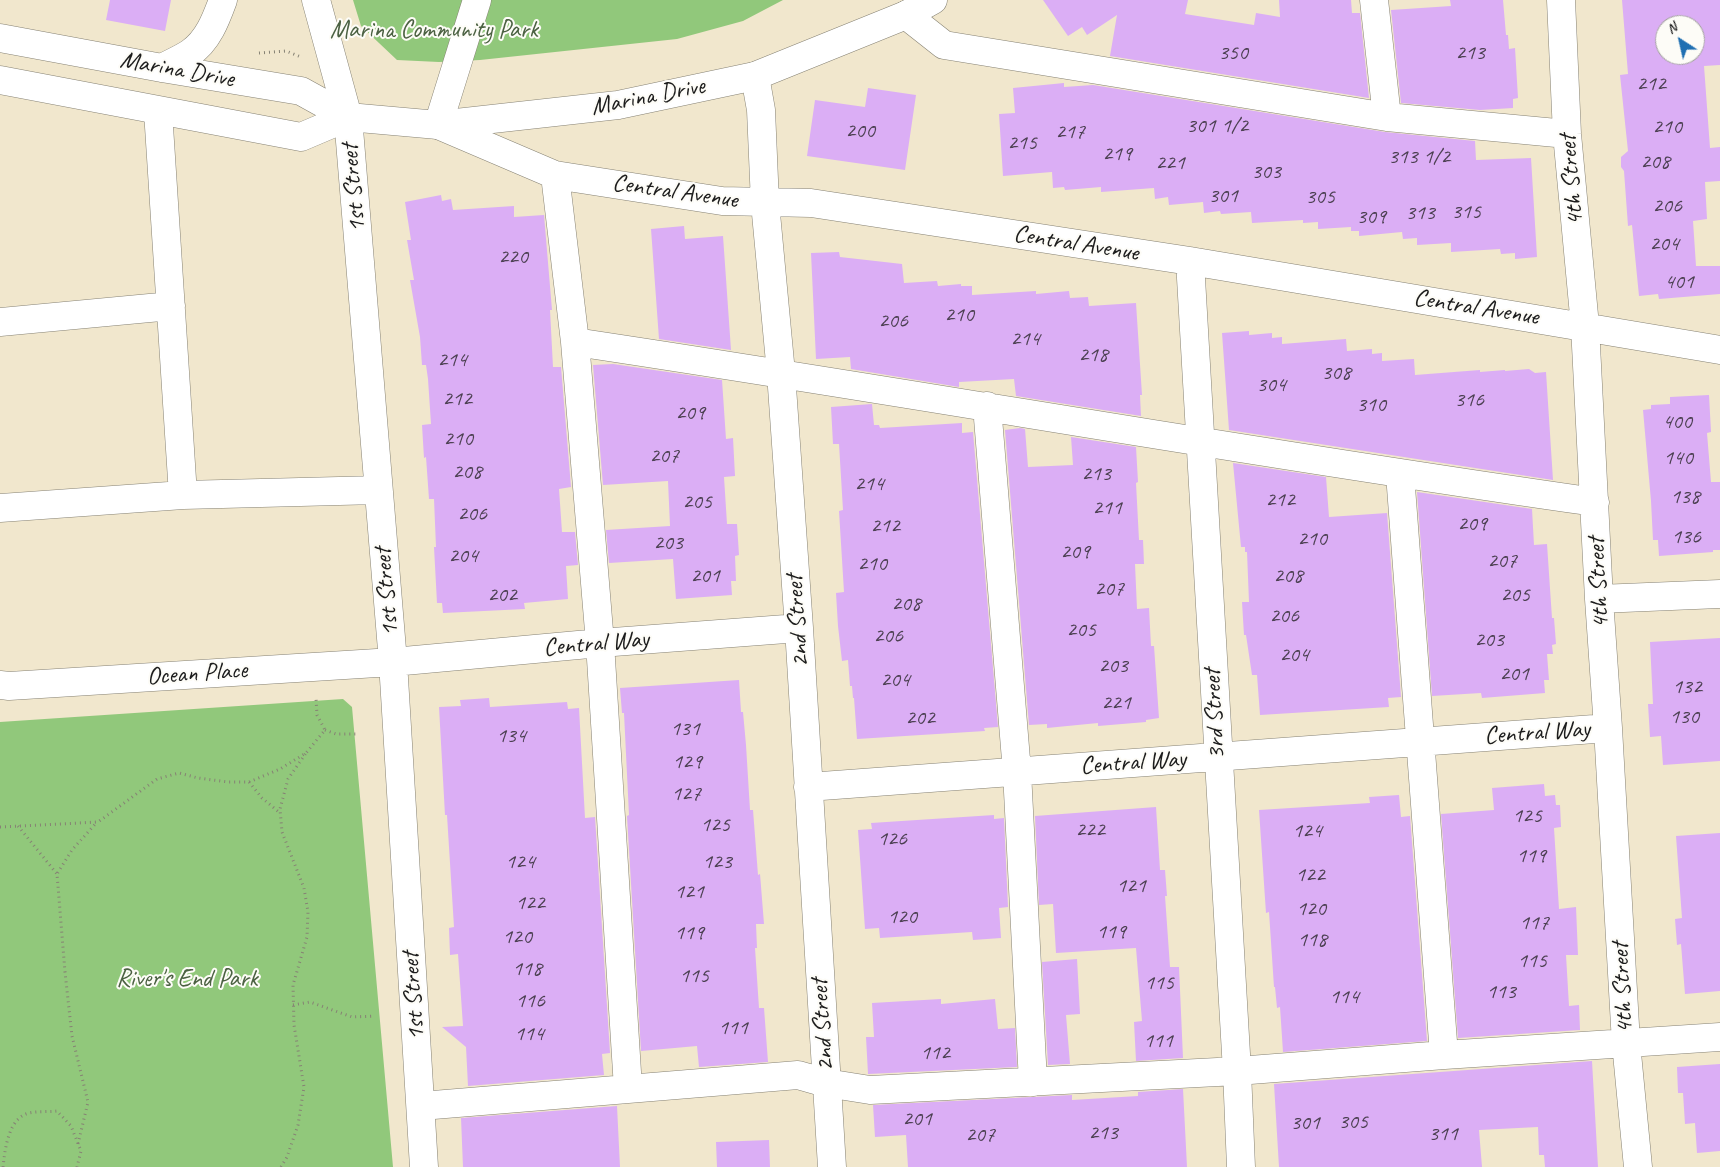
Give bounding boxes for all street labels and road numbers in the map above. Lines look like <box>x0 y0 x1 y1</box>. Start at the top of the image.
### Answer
street label: Marina Drive <box>118 45 236 95</box>
street label: Marina Drive <box>589 71 707 123</box>
street label: 4th Street <box>1553 133 1591 227</box>
street label: 1st Street <box>335 143 373 233</box>
street label: Central Avenue <box>610 168 740 216</box>
street label: Central Avenue <box>1011 219 1141 269</box>
street label: Central Avenue <box>1411 283 1541 333</box>
street label: 4th Street <box>1582 537 1616 629</box>
street label: 1st Street <box>368 547 406 637</box>
street label: 2nd Street <box>780 574 816 668</box>
street label: Central Way <box>542 624 650 664</box>
street label: Ocean Place <box>146 656 248 692</box>
street label: 3rd Street <box>1198 668 1232 760</box>
street label: Central Way <box>1483 714 1591 752</box>
street label: Central Way <box>1079 744 1187 782</box>
street label: 4th Street <box>1606 942 1640 1034</box>
street label: 1st Street <box>396 951 432 1041</box>
street label: 2nd Street <box>805 978 841 1072</box>

